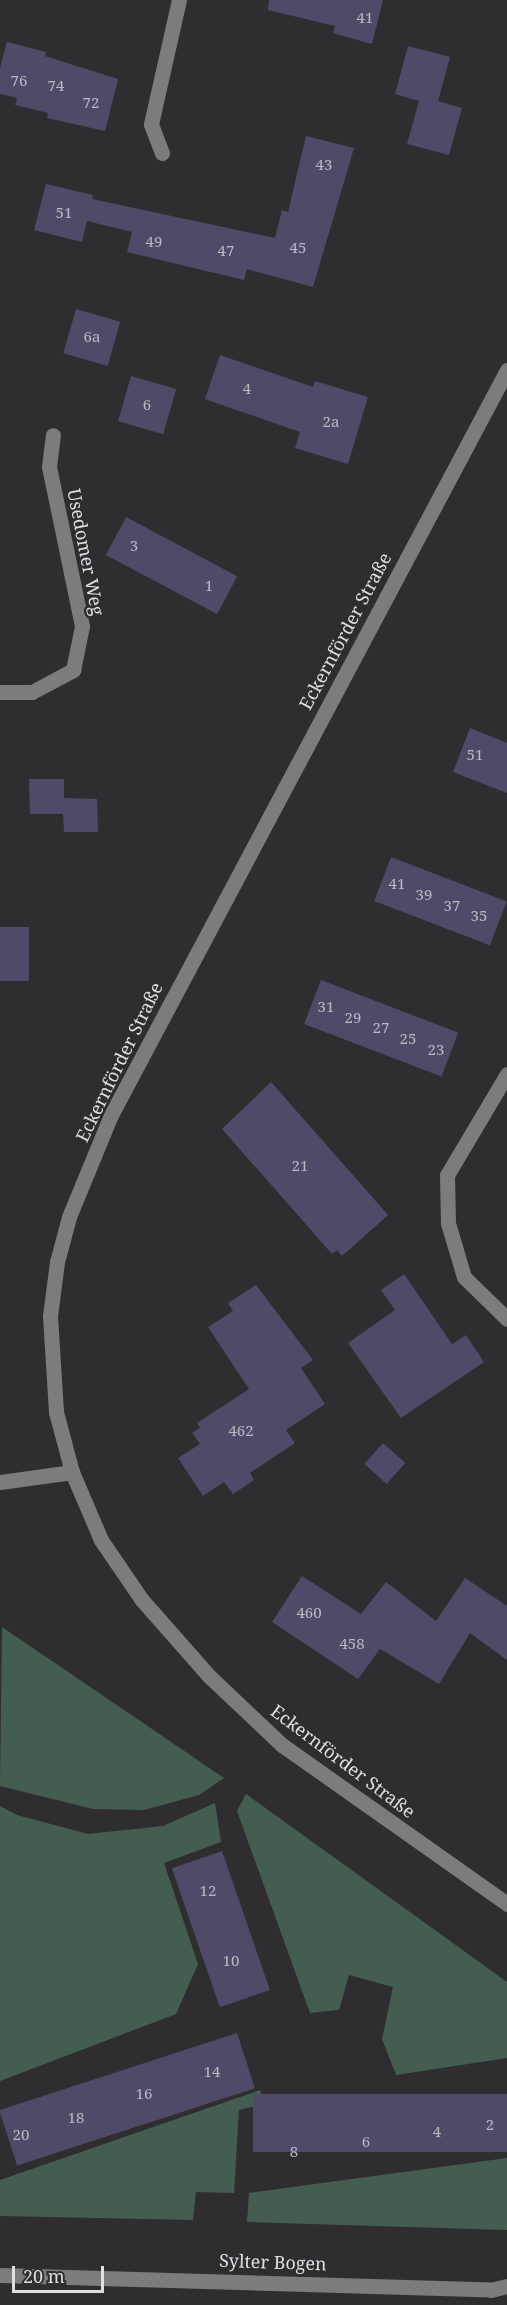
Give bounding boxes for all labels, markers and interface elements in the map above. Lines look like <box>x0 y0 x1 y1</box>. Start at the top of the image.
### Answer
house number: 41 <box>357 9 373 27</box>
house number: 76 <box>11 72 27 90</box>
house number: 74 <box>48 77 64 95</box>
house number: 72 <box>83 94 99 112</box>
house number: 43 <box>316 156 332 174</box>
house number: 51 <box>56 204 72 222</box>
house number: 49 <box>146 233 162 251</box>
house number: 45 <box>290 239 306 257</box>
house number: 47 <box>218 242 234 260</box>
house number: 6a <box>84 328 100 346</box>
house number: 4 <box>243 380 251 398</box>
house number: 6 <box>143 396 151 414</box>
house number: 2a <box>323 413 339 431</box>
street label: Usedomer Weg <box>63 487 109 617</box>
house number: 3 <box>130 537 138 555</box>
street label: Eckernförder Straße <box>294 549 396 713</box>
house number: 1 <box>205 577 213 595</box>
house number: 51 <box>467 746 483 764</box>
house number: 41 <box>389 875 405 893</box>
house number: 39 <box>416 886 432 904</box>
house number: 37 <box>444 897 460 915</box>
house number: 35 <box>471 907 487 925</box>
street label: Eckernförder Straße <box>71 979 167 1145</box>
house number: 31 <box>318 998 334 1016</box>
house number: 29 <box>345 1009 361 1027</box>
house number: 27 <box>373 1019 389 1037</box>
house number: 25 <box>400 1030 416 1048</box>
house number: 23 <box>428 1041 444 1059</box>
house number: 21 <box>292 1157 308 1175</box>
house number: 462 <box>228 1422 254 1440</box>
house number: 460 <box>296 1604 322 1622</box>
house number: 458 <box>339 1635 365 1653</box>
street label: Eckernförder Straße <box>267 1700 419 1822</box>
house number: 12 <box>200 1882 216 1900</box>
house number: 10 <box>223 1952 239 1970</box>
house number: 14 <box>204 2063 220 2081</box>
house number: 16 <box>136 2085 152 2103</box>
house number: 18 <box>68 2109 84 2127</box>
house number: 2 <box>486 2116 494 2134</box>
house number: 4 <box>433 2123 441 2141</box>
house number: 20 <box>13 2126 29 2144</box>
house number: 6 <box>362 2133 370 2151</box>
house number: 8 <box>290 2143 298 2161</box>
street label: Sylter Bogen <box>219 2249 327 2275</box>
scale bar <box>15 2254 106 2292</box>
text: 20 m <box>23 2264 65 2288</box>

